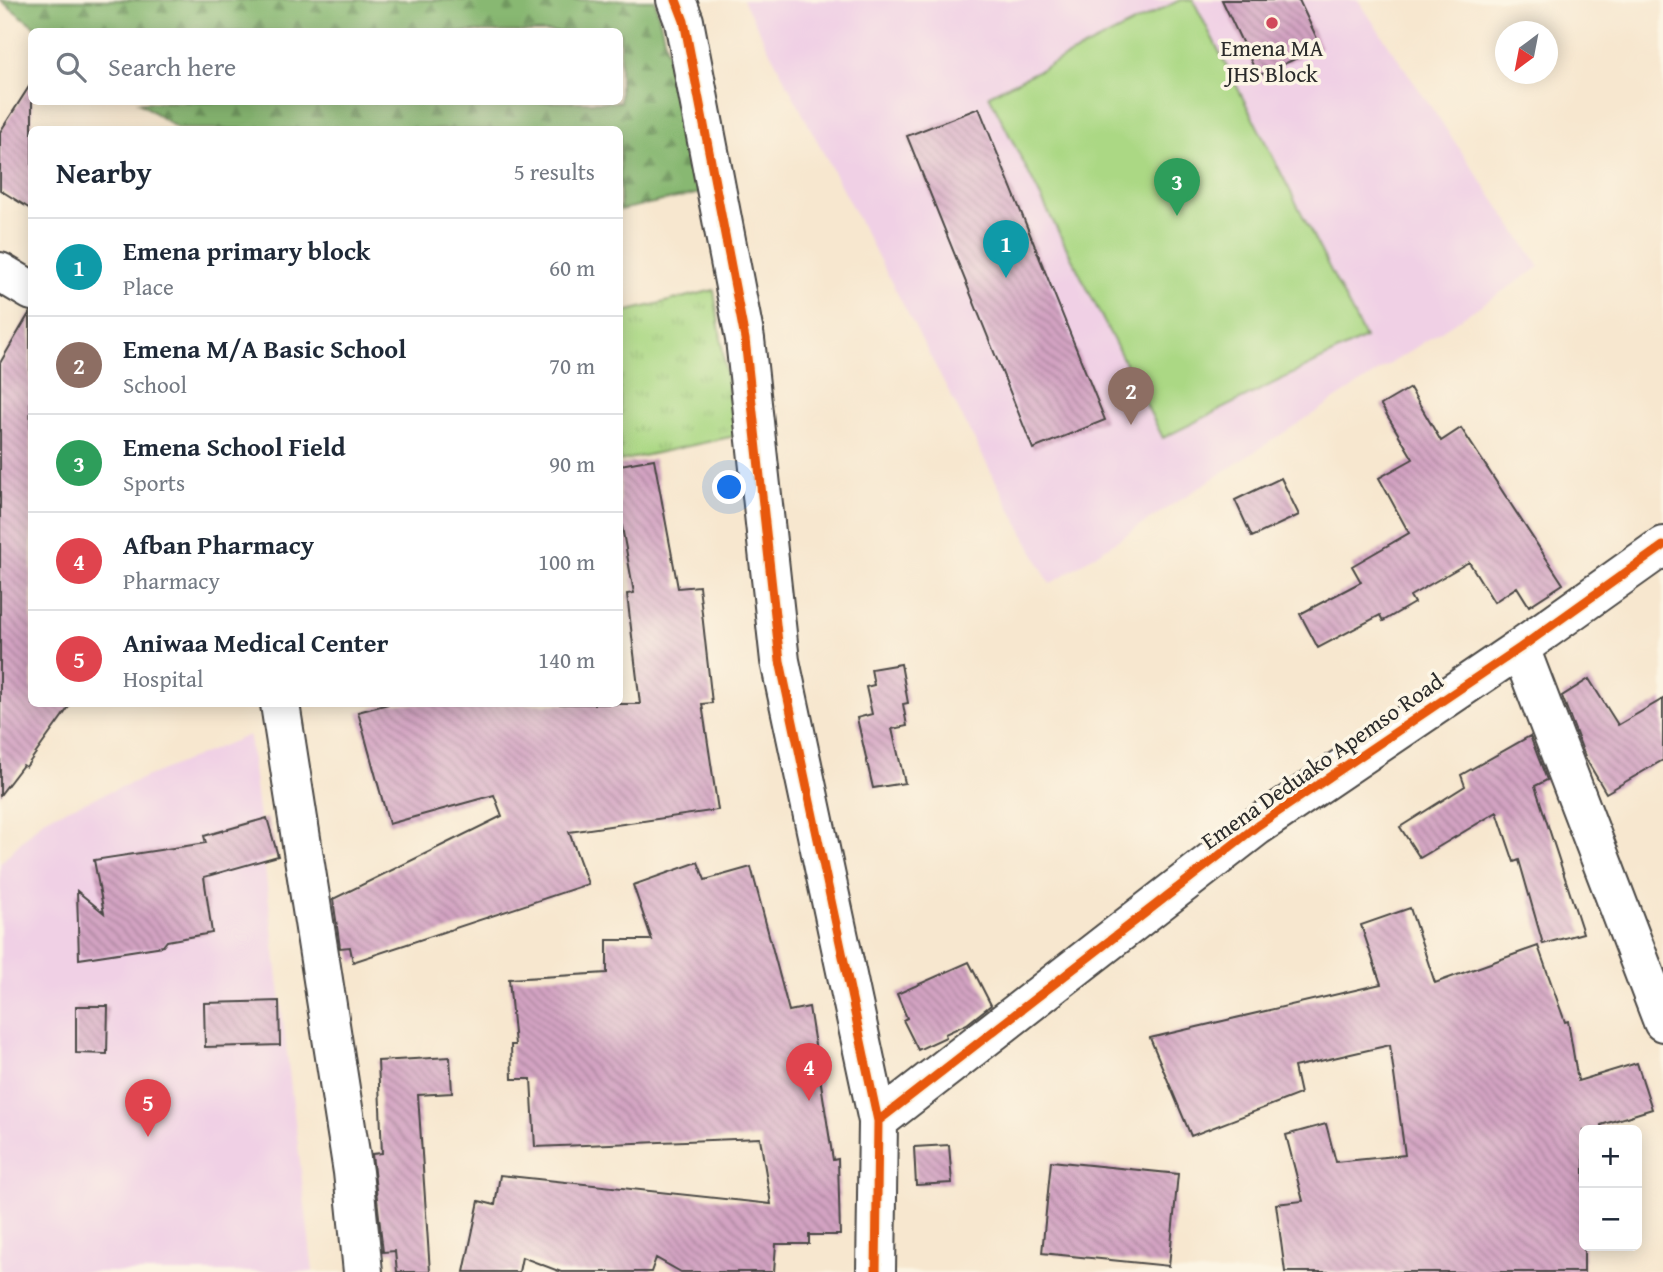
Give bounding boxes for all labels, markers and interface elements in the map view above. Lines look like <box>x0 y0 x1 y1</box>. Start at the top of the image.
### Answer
marker: Emena MA JHS Block <box>1264 15 1280 31</box>
north arrow <box>1495 21 1558 84</box>
search box <box>28 28 623 105</box>
place label: Emena MA JHS Block <box>1221 31 1323 90</box>
text: Search here <box>108 47 236 86</box>
icon: search <box>52 48 90 86</box>
text: Nearby <box>56 150 152 194</box>
text: 5 results <box>514 155 595 188</box>
pin: 3 <box>1154 158 1200 216</box>
pin: 1 <box>983 220 1029 278</box>
text: Emena primary block <box>123 231 370 270</box>
text: 1 <box>73 251 85 284</box>
text: 60 m <box>549 251 595 284</box>
text: Place <box>123 270 174 303</box>
text: Emena M/A Basic School <box>123 329 406 368</box>
text: 2 <box>73 349 85 382</box>
text: 70 m <box>549 349 595 382</box>
pin: 2 <box>1108 367 1154 425</box>
text: School <box>123 368 187 401</box>
text: Emena School Field <box>123 427 346 466</box>
text: 3 <box>73 447 85 480</box>
text: 90 m <box>549 447 595 480</box>
text: Sports <box>123 466 185 499</box>
your location <box>712 470 746 504</box>
text: Afban Pharmacy <box>123 525 314 564</box>
text: 4 <box>73 545 85 578</box>
text: 100 m <box>538 545 595 578</box>
text: Pharmacy <box>123 564 220 597</box>
text: Aniwaa Medical Center <box>123 623 388 662</box>
text: 5 <box>73 643 85 676</box>
text: 140 m <box>538 643 595 676</box>
text: Hospital <box>123 662 203 695</box>
street label: Emena Deduako Apemso Road <box>1194 664 1450 857</box>
pin: 4 <box>786 1043 832 1101</box>
pin: 5 <box>125 1079 171 1137</box>
map controls <box>1579 1125 1642 1251</box>
button: + <box>1579 1125 1642 1188</box>
button: − <box>1579 1188 1642 1251</box>

